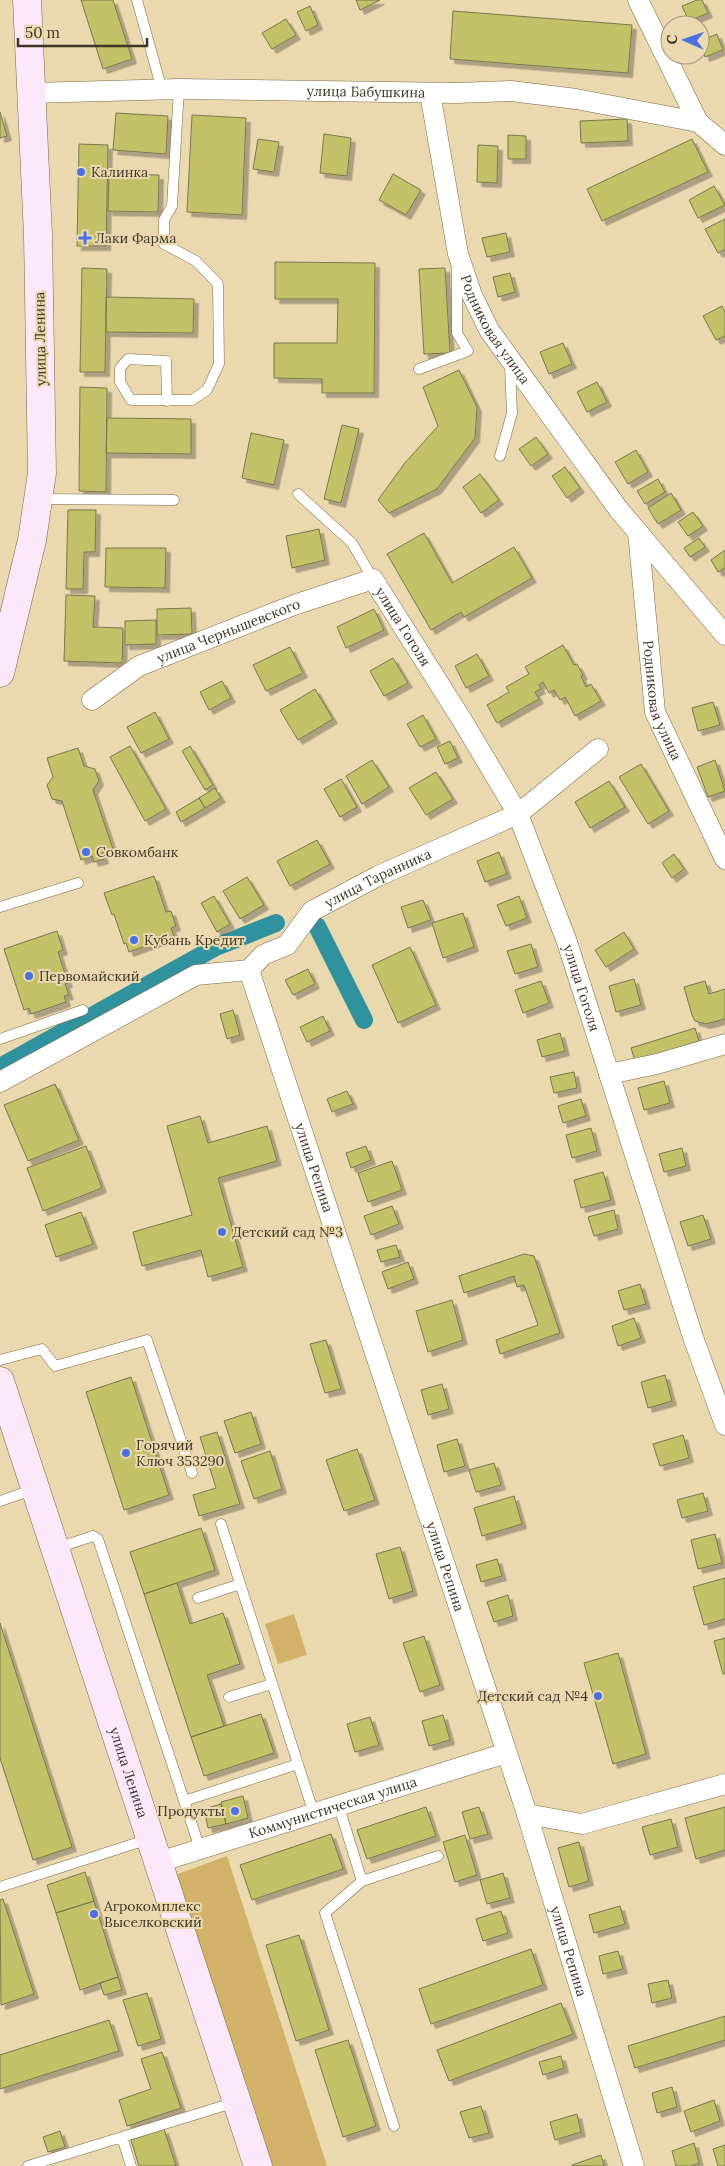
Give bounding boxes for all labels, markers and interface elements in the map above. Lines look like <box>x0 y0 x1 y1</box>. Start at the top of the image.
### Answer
scale bar <box>18 15 146 47</box>
north arrow <box>660 15 710 65</box>
text: 50 m <box>25 23 60 42</box>
text: С <box>663 34 681 45</box>
street label: улица Бабушкина <box>306 82 425 102</box>
place label: Калинка <box>91 163 148 181</box>
marker: Калинка <box>75 166 87 178</box>
place label: Лаки Фарма <box>95 229 177 247</box>
marker: Лаки Фарма <box>79 232 91 244</box>
street label: Родниковая улица <box>457 272 534 388</box>
street label: улица Ленина <box>30 292 50 386</box>
street label: улица Гоголя <box>371 584 435 669</box>
street label: улица Чернышевского <box>154 595 302 667</box>
street label: Родниковая улица <box>639 640 686 763</box>
place label: Совкомбанк <box>96 843 179 861</box>
street label: улица Таранника <box>321 845 434 912</box>
marker: Совкомбанк <box>80 846 92 858</box>
place label: Кубань Кредит <box>144 931 244 949</box>
marker: Кубань Кредит <box>128 934 140 946</box>
street label: улица Гоголя <box>559 942 604 1033</box>
place label: Первомайский <box>39 967 140 985</box>
marker: Первомайский <box>23 970 35 982</box>
street label: улица Репина <box>291 1120 337 1215</box>
place label: Детский сад №3 <box>232 1223 343 1241</box>
marker: Детский сад №3 <box>216 1226 228 1238</box>
place label: Горячий Ключ 353290 <box>136 1436 224 1470</box>
marker: Горячий Ключ 353290 <box>120 1447 132 1459</box>
street label: улица Репина <box>422 1519 469 1614</box>
place label: Детский сад №4 <box>477 1687 588 1705</box>
marker: Детский сад №4 <box>592 1690 604 1702</box>
street label: улица Ленина <box>105 1725 152 1820</box>
street label: Коммунистическая улица <box>246 1773 419 1842</box>
place label: Продукты <box>157 1802 225 1820</box>
marker: Продукты <box>229 1805 241 1817</box>
place label: Агрокомплекс Выселковский <box>103 1897 202 1931</box>
street label: улица Репина <box>547 1904 591 1999</box>
marker: Агрокомплекс Выселковский <box>88 1908 100 1920</box>

